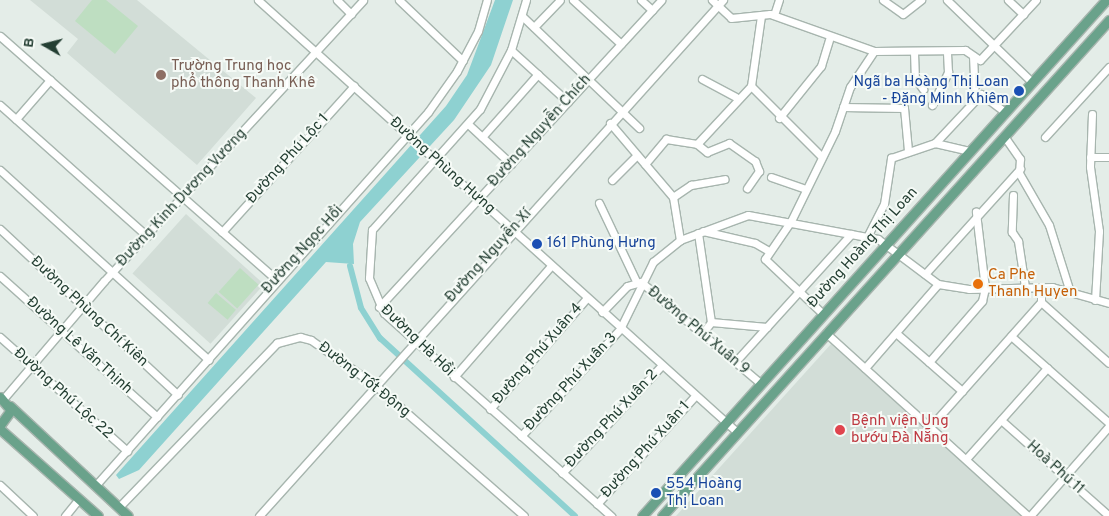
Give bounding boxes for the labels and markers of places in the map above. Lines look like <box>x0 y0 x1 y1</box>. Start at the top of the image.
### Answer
place label: Trường Trung học phổ thông Thanh Khê <box>171 57 316 92</box>
marker: Trường Trung học phổ thông Thanh Khê <box>155 69 167 81</box>
place label: Ngã ba Hoàng Thị Loan - Đặng Minh Khiêm <box>853 73 1009 108</box>
marker: Ngã ba Hoàng Thị Loan - Đặng Minh Khiêm <box>1013 85 1025 97</box>
place label: 161 Phùng Hưng <box>547 235 656 253</box>
marker: 161 Phùng Hưng <box>531 238 543 250</box>
place label: Ca Phe Thanh Huyen <box>988 266 1077 301</box>
marker: Ca Phe Thanh Huyen <box>972 278 984 290</box>
place label: Bệnh viện Ung bướu Đà Nẵng <box>851 412 949 447</box>
marker: Bệnh viện Ung bướu Đà Nẵng <box>833 423 847 437</box>
place label: 554 Hoàng Thị Loan <box>666 475 742 510</box>
marker: 554 Hoàng Thị Loan <box>650 487 662 499</box>

